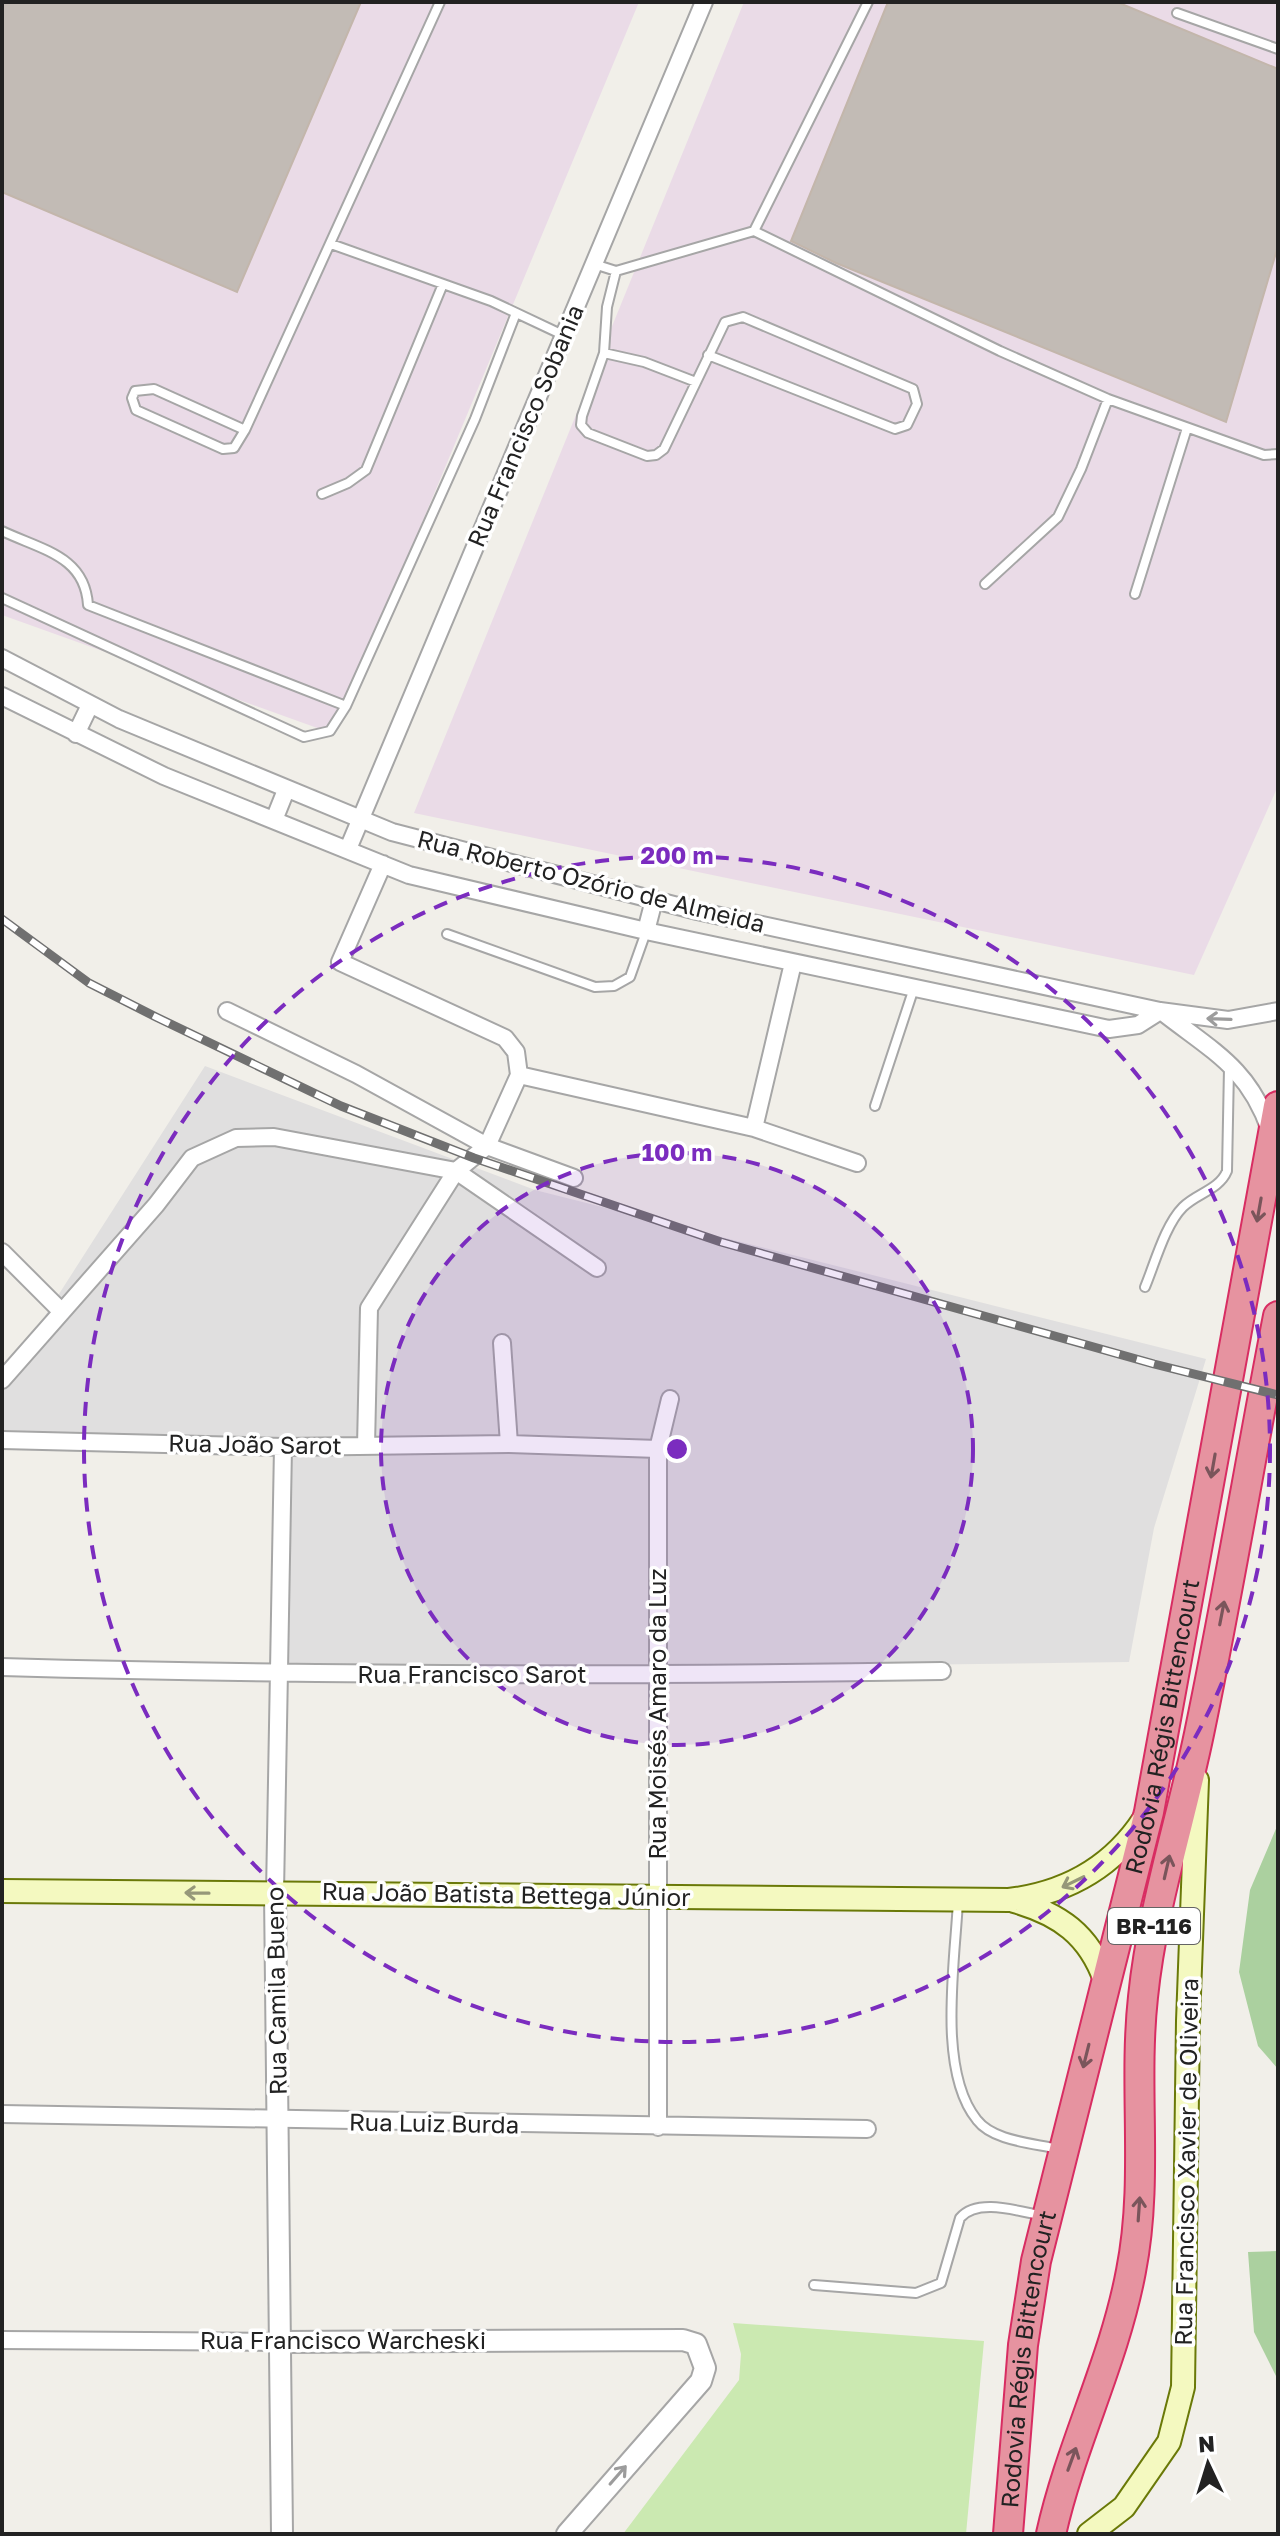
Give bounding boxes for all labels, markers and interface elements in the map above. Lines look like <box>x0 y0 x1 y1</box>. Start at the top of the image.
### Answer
street label: Rua Francisco Sobania <box>460 300 589 551</box>
street label: Rua Roberto Ozório de Almeida <box>415 823 768 938</box>
text: 200 m <box>641 840 713 869</box>
one-way arrow <box>1206 1012 1233 1027</box>
text: 100 m <box>642 1137 712 1166</box>
one-way arrow <box>1250 1197 1265 1223</box>
street label: Rua João Sarot <box>168 1427 342 1460</box>
centre of rings <box>663 1435 691 1463</box>
one-way arrow <box>1204 1453 1219 1478</box>
street label: Rua Moisés Amaro da Luz <box>642 1568 671 1860</box>
street label: Rodovia Régis Bittencourt <box>1118 1576 1204 1877</box>
one-way arrow <box>1215 1601 1230 1627</box>
street label: Rua Francisco Sarot <box>357 1659 587 1688</box>
one-way arrow <box>1161 1855 1176 1881</box>
one-way arrow <box>1061 1875 1085 1891</box>
street label: Rua João Batista Bettega Júnior <box>321 1876 691 1911</box>
one-way arrow <box>184 1885 211 1901</box>
street label: Rua Camila Bueno <box>259 1887 292 2095</box>
road number: BR-116 <box>1108 1908 1200 1944</box>
street label: Rua Francisco Xavier de Oliveira <box>1168 1978 1203 2346</box>
one-way arrow <box>1078 2042 1093 2068</box>
street label: Rua Luiz Burda <box>349 2107 519 2138</box>
one-way arrow <box>1132 2196 1147 2223</box>
street label: Rodovia Régis Bittencourt <box>994 2207 1061 2509</box>
street label: Rua Francisco Warcheski <box>200 2325 486 2354</box>
north arrow <box>1168 2424 1248 2504</box>
text: N <box>1197 2429 1216 2458</box>
one-way arrow <box>1065 2447 1080 2472</box>
one-way arrow <box>609 2466 627 2486</box>

